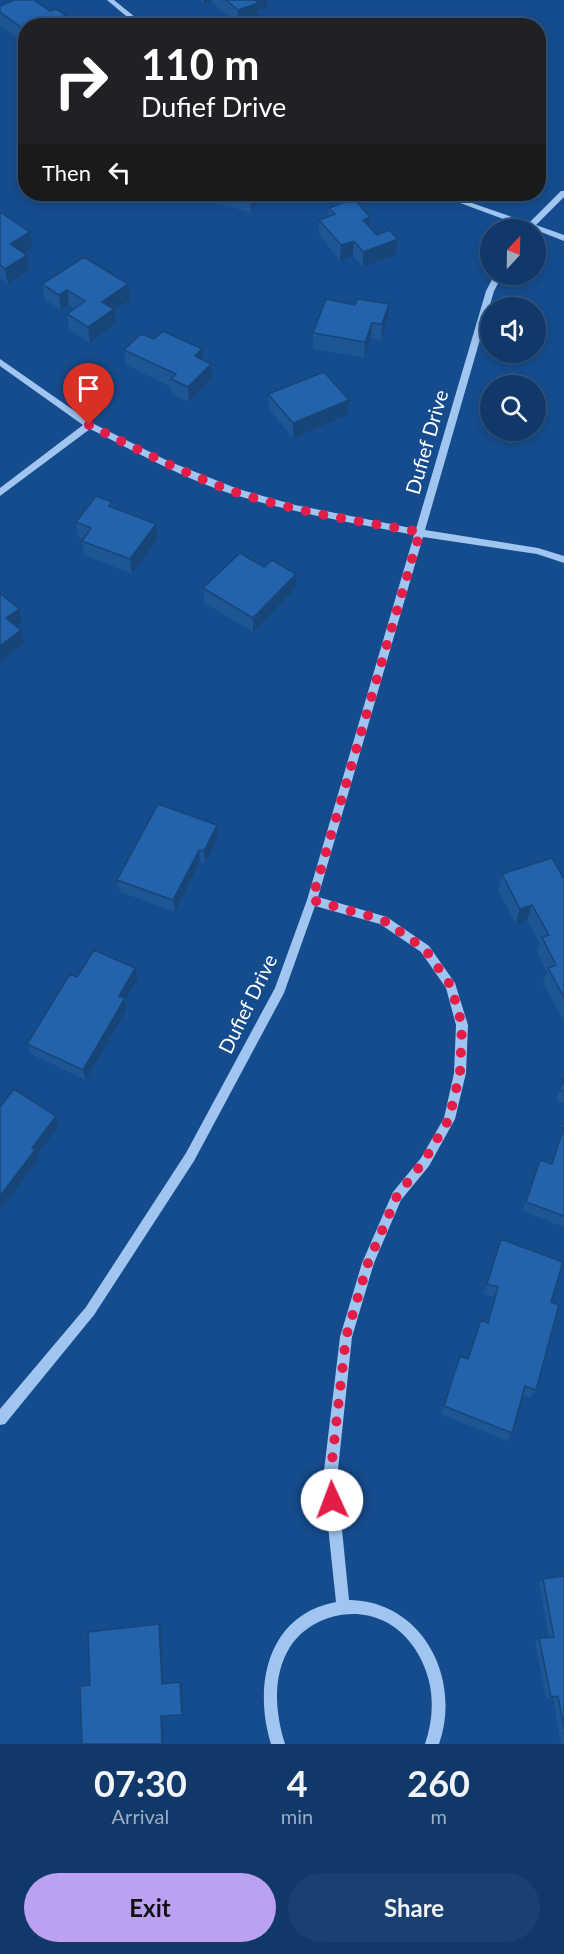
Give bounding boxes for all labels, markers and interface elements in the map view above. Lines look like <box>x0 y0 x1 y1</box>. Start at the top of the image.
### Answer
text: 110 m <box>141 39 259 89</box>
icon: right <box>42 42 120 120</box>
text: Dufief Drive <box>141 90 286 123</box>
icon: left <box>103 156 136 189</box>
text: Then <box>42 159 91 186</box>
north arrow <box>480 219 546 285</box>
map controls <box>480 219 546 441</box>
button: sound <box>480 297 546 363</box>
pin <box>63 363 114 425</box>
icon: arrive <box>72 372 105 405</box>
button: search <box>480 375 546 441</box>
street label: Dufief Drive <box>400 387 452 497</box>
street label: Dufief Drive <box>213 950 281 1057</box>
position arrow <box>300 1468 364 1532</box>
text: 07:30 <box>94 1761 187 1805</box>
text: 4 <box>287 1761 308 1805</box>
text: 260 <box>407 1761 470 1805</box>
text: Arrival <box>112 1804 169 1828</box>
text: min <box>281 1804 313 1828</box>
text: m <box>430 1804 447 1828</box>
button: Exit <box>24 1873 276 1942</box>
button: Share <box>288 1873 540 1942</box>

